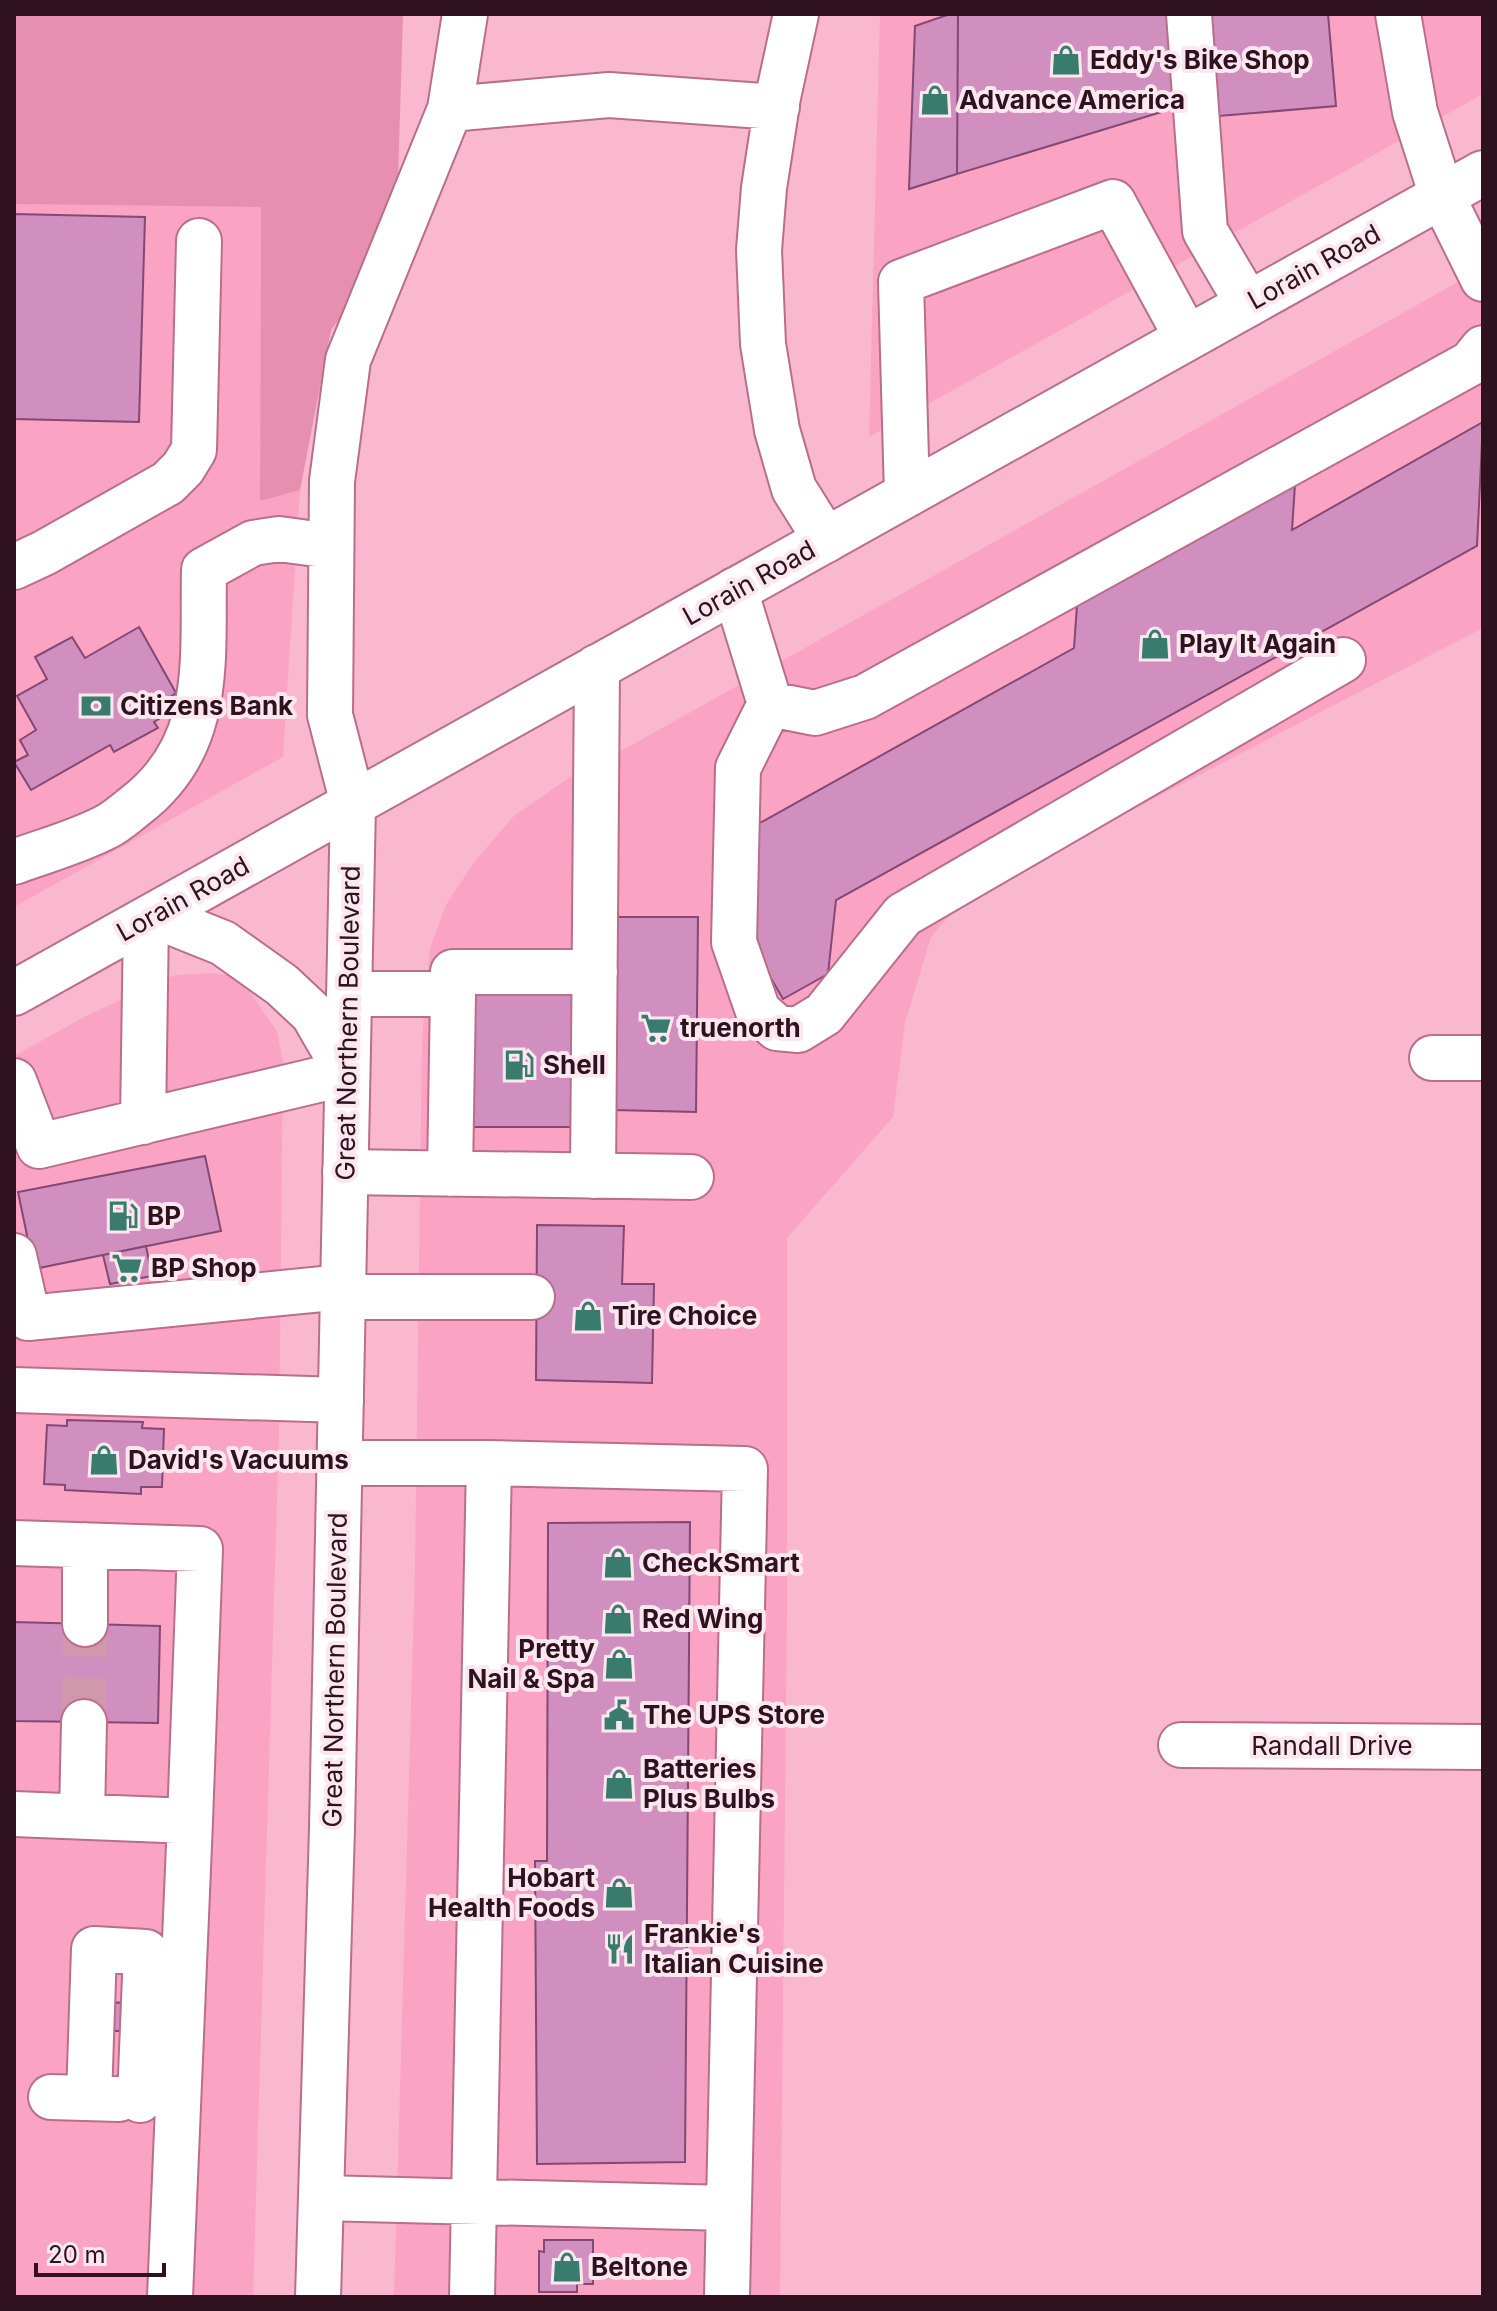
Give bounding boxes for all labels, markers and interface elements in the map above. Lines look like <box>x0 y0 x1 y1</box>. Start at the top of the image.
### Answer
shop icon: Eddy's Bike Shop <box>1049 43 1083 77</box>
place label: Eddy's Bike Shop <box>1090 44 1310 75</box>
shop icon: Advance America <box>918 83 952 117</box>
place label: Advance America <box>959 84 1185 115</box>
street label: Lorain Road <box>1242 218 1385 316</box>
street label: Lorain Road <box>677 534 820 632</box>
shop icon: Play It Again <box>1138 627 1172 661</box>
place label: Play It Again <box>1179 628 1336 659</box>
bank icon: Citizens Bank <box>79 689 113 723</box>
place label: Citizens Bank <box>120 690 293 721</box>
street label: Lorain Road <box>111 850 254 948</box>
street label: Great Northern Boulevard <box>329 865 366 1181</box>
supermarket icon: truenorth <box>639 1011 673 1045</box>
place label: truenorth <box>680 1012 801 1043</box>
fuel station icon: Shell <box>502 1048 536 1082</box>
place label: Shell <box>543 1049 606 1080</box>
fuel station icon: BP <box>106 1199 140 1233</box>
place label: BP <box>147 1200 181 1231</box>
supermarket icon: BP Shop <box>110 1251 144 1285</box>
place label: BP Shop <box>151 1252 257 1283</box>
shop icon: Tire Choice <box>571 1299 605 1333</box>
place label: Tire Choice <box>612 1300 757 1331</box>
shop icon: David's Vacuums <box>87 1443 121 1477</box>
place label: David's Vacuums <box>128 1444 349 1475</box>
street label: Great Northern Boulevard <box>316 1512 353 1828</box>
shop icon: CheckSmart <box>601 1546 635 1580</box>
place label: CheckSmart <box>642 1547 800 1578</box>
shop icon: Red Wing <box>601 1602 635 1636</box>
place label: Red Wing <box>642 1603 763 1634</box>
place label: Pretty Nail & Spa <box>467 1633 595 1694</box>
shop icon: Pretty Nail & Spa <box>602 1647 636 1681</box>
public building icon: The UPS Store <box>602 1698 636 1732</box>
place label: The UPS Store <box>643 1699 825 1730</box>
street label: Randall Drive <box>1251 1730 1413 1761</box>
place label: Batteries Plus Bulbs <box>643 1753 775 1814</box>
shop icon: Batteries Plus Bulbs <box>602 1767 636 1801</box>
place label: Hobart Health Foods <box>428 1862 595 1923</box>
shop icon: Hobart Health Foods <box>602 1876 636 1910</box>
place label: Frankie's Italian Cuisine <box>644 1918 824 1979</box>
restaurant icon: Frankie's Italian Cuisine <box>603 1932 637 1966</box>
scale bar <box>36 2227 164 2277</box>
text: 20 m <box>48 2240 106 2269</box>
shop icon: Beltone <box>550 2250 584 2284</box>
place label: Beltone <box>591 2251 688 2282</box>

